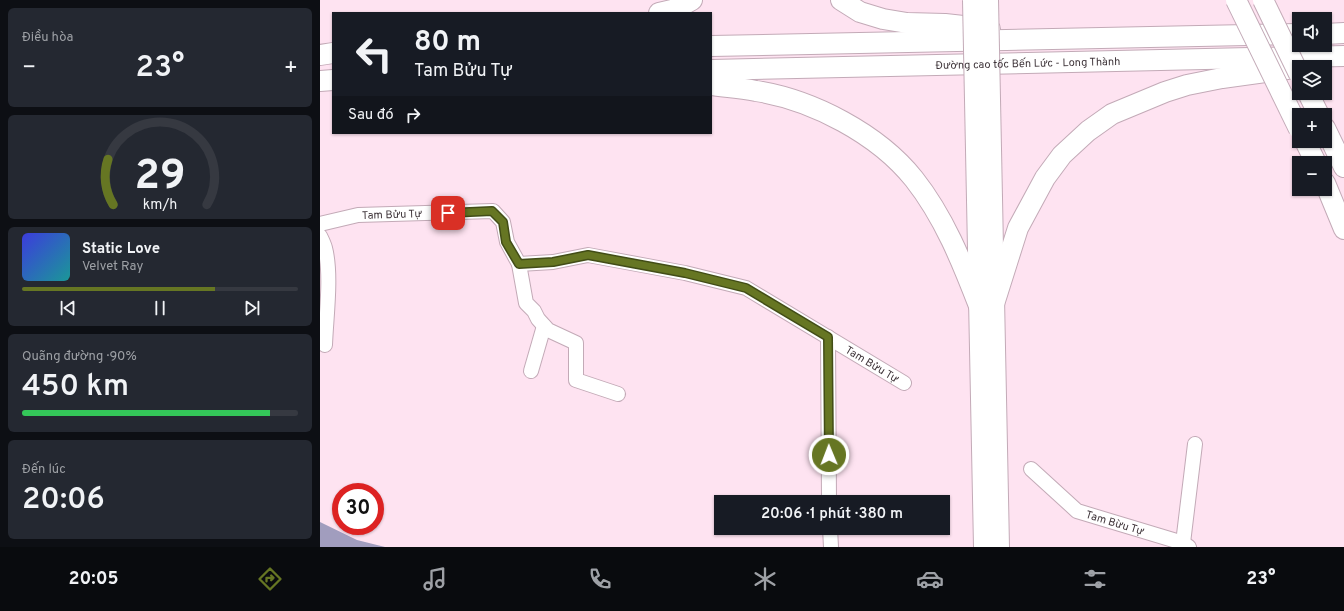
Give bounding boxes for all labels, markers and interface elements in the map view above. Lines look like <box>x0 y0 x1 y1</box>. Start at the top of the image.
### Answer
map controls <box>1292 12 1332 196</box>
button: sound <box>1292 12 1332 52</box>
text: 80 m <box>414 25 481 61</box>
icon: left <box>348 28 400 80</box>
text: Điều hòa <box>22 30 73 46</box>
text: 23° <box>136 50 184 87</box>
text: − <box>22 55 36 82</box>
text: + <box>284 55 298 82</box>
street label: Đường cao tốc Bến Lức - Long Thành <box>935 55 1121 73</box>
text: Tam Bửu Tự <box>414 60 512 83</box>
button: layers <box>1292 60 1332 100</box>
icon: right <box>402 104 424 126</box>
text: Sau đó <box>348 106 394 125</box>
button: + <box>1292 108 1332 148</box>
text: 29 <box>135 151 186 204</box>
button: − <box>1292 156 1332 196</box>
text: km/h <box>143 195 177 213</box>
pin <box>431 196 465 230</box>
icon: arrive <box>437 202 459 224</box>
street label: Tam Bửu Tự <box>362 207 423 223</box>
text: Static Love <box>82 240 160 259</box>
text: Velvet Ray <box>82 259 143 275</box>
icon: previous <box>57 297 79 319</box>
icon: pause <box>149 297 171 319</box>
icon: next <box>241 297 263 319</box>
street label: Tam Bửu Tự <box>842 343 902 387</box>
text: Quãng đường · 90% <box>22 349 137 365</box>
text: 450 km <box>22 369 129 406</box>
position arrow <box>808 434 850 476</box>
text: Đến lúc <box>22 462 66 478</box>
text: 20:06 <box>22 482 105 519</box>
speed limit sign: 30 <box>332 483 384 535</box>
text: 20:06 · 1 phút · 380 m <box>761 505 903 524</box>
street label: Tam Bừu Tự <box>1084 508 1146 539</box>
icon: directions <box>256 565 284 593</box>
icon: music <box>421 565 449 593</box>
icon: phone <box>586 565 614 593</box>
icon: climate <box>751 565 779 593</box>
icon: car <box>916 565 944 593</box>
icon: filters <box>1081 565 1109 593</box>
text: 20:05 <box>69 568 119 591</box>
text: 23° <box>1246 568 1275 591</box>

